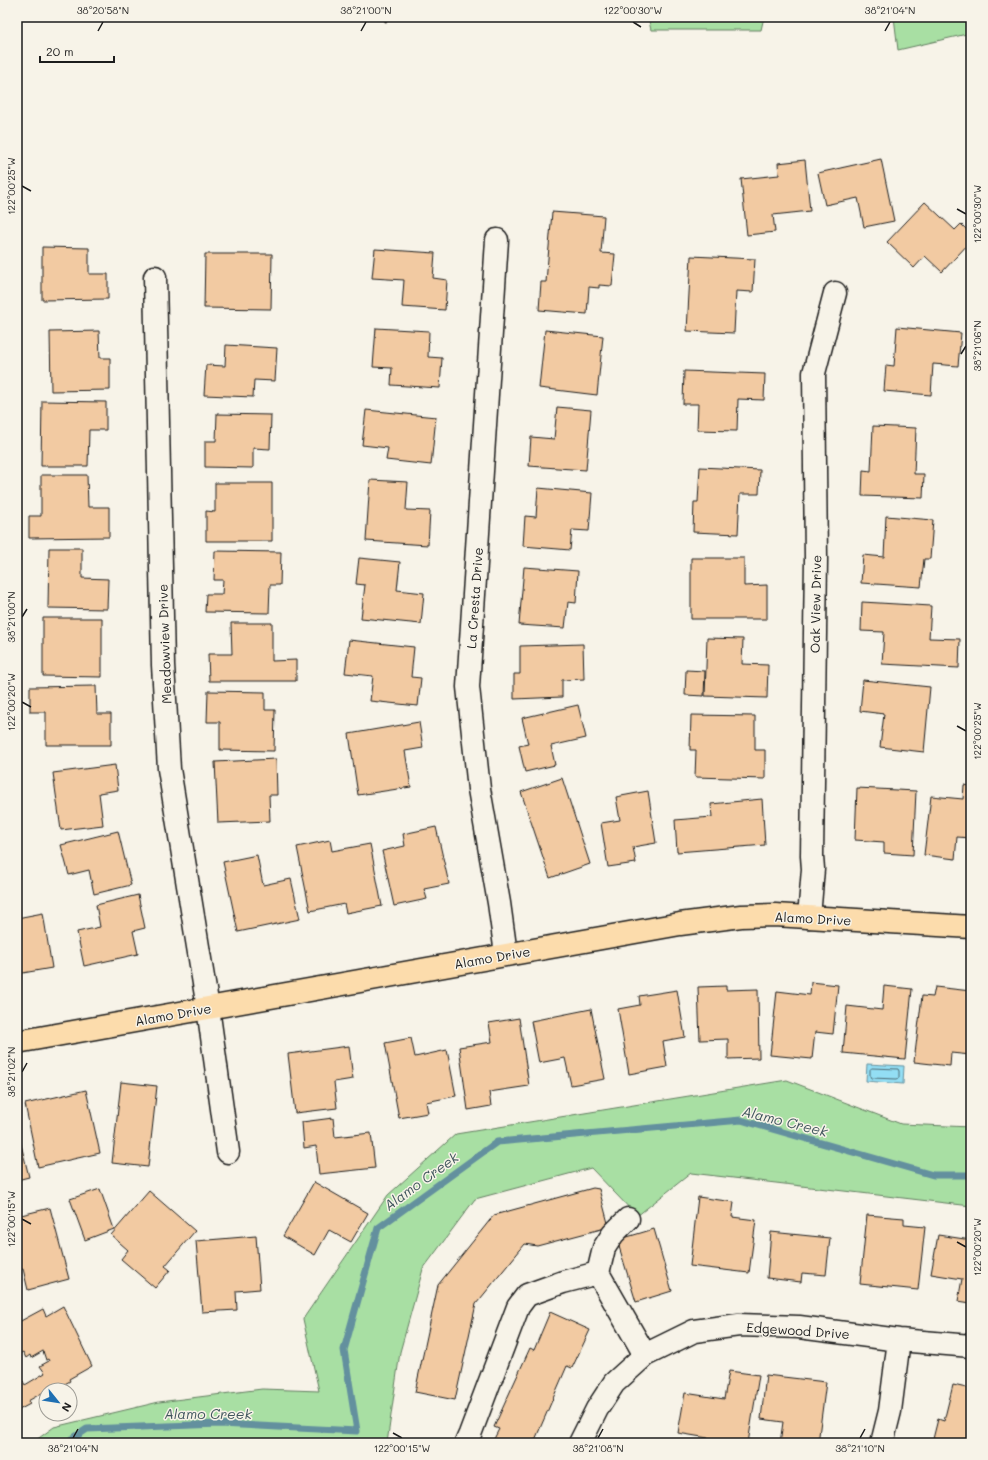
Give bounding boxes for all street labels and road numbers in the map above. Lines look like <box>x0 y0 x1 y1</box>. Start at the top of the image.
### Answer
street label: La Cresta Drive <box>462 547 486 649</box>
street label: Oak View Drive <box>806 555 824 653</box>
street label: Meadowview Drive <box>153 584 175 704</box>
street label: Alamo Drive <box>774 907 852 929</box>
street label: Alamo Drive <box>453 942 531 972</box>
street label: Alamo Drive <box>134 999 212 1029</box>
street label: Edgewood Drive <box>746 1318 850 1342</box>

